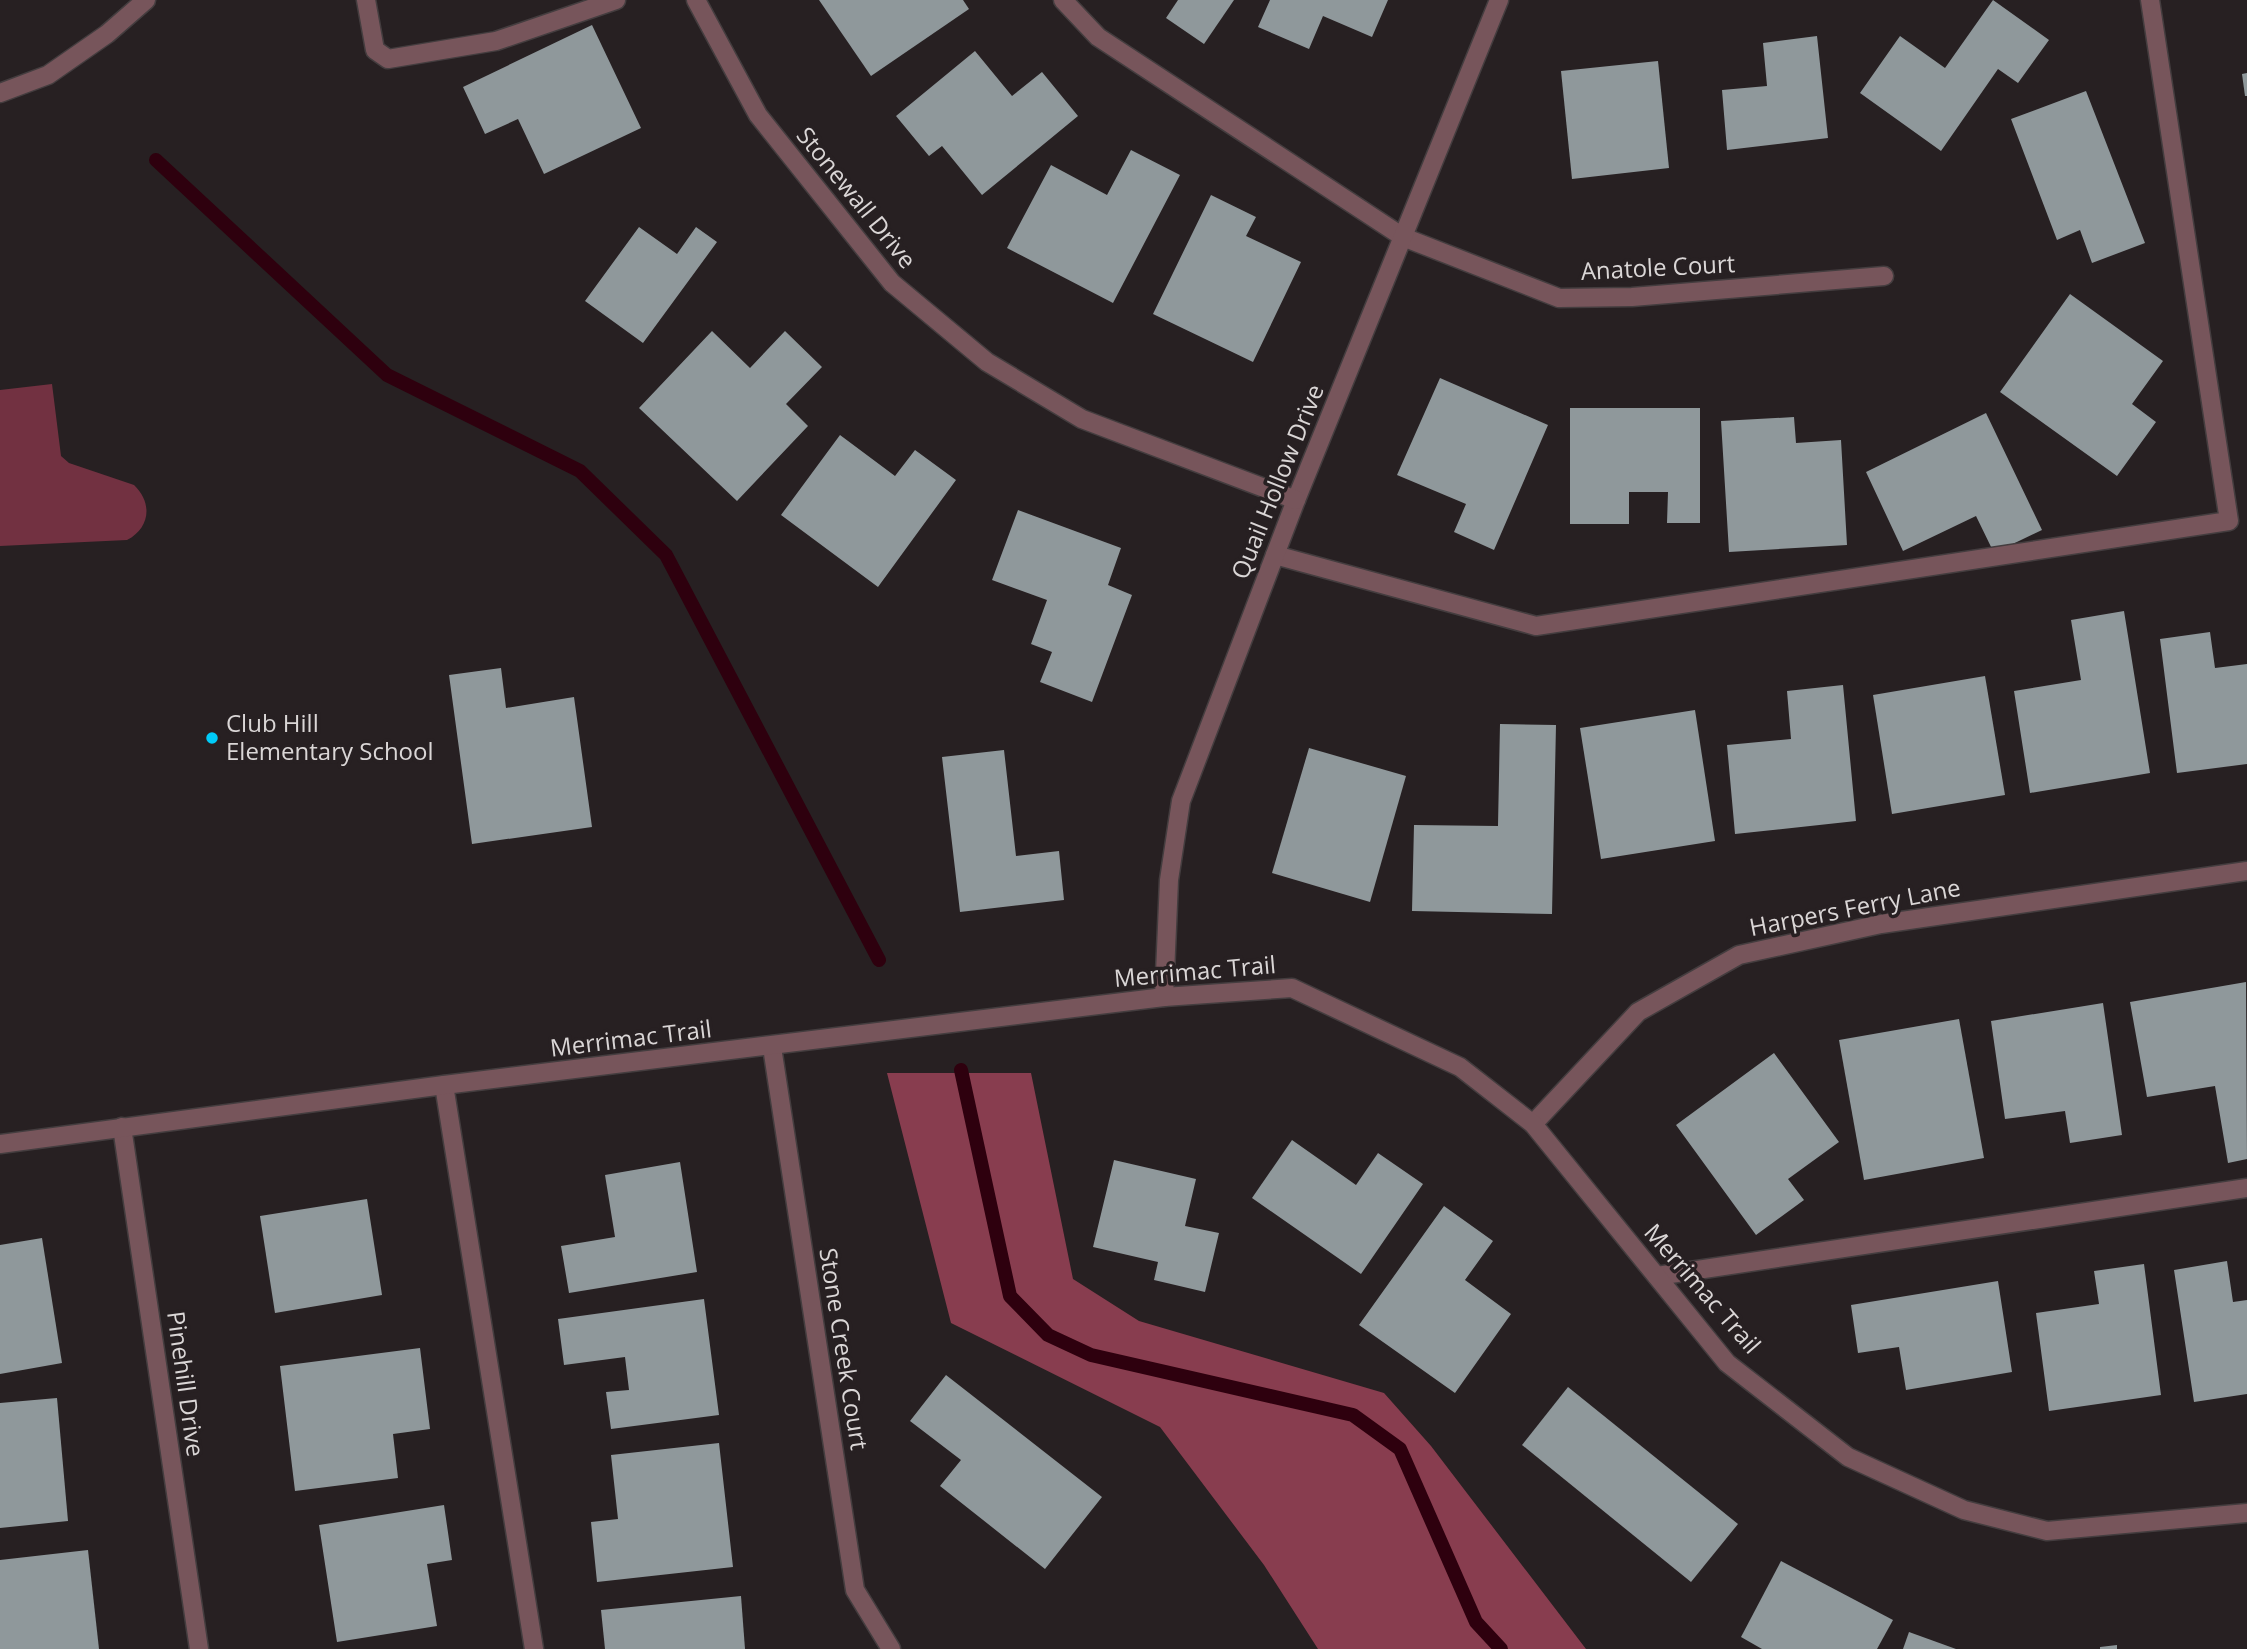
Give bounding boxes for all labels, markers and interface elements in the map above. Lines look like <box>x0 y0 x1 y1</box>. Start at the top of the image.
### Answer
street label: Stonewall Drive <box>790 119 925 275</box>
street label: Anatole Court <box>1580 246 1736 287</box>
street label: Quail Hollow Drive <box>1222 379 1331 584</box>
place label: Club Hill Elementary School <box>226 706 434 767</box>
marker: Club Hill Elementary School <box>204 730 220 746</box>
street label: Harpers Ferry Lane <box>1746 870 1963 943</box>
street label: Merrimac Trail <box>1112 947 1277 994</box>
street label: Merrimac Trail <box>548 1011 713 1064</box>
street label: Merrimac Trail <box>1637 1216 1769 1360</box>
street label: Stone Creek Court <box>812 1245 877 1452</box>
street label: Pinehill Drive <box>160 1309 213 1459</box>

